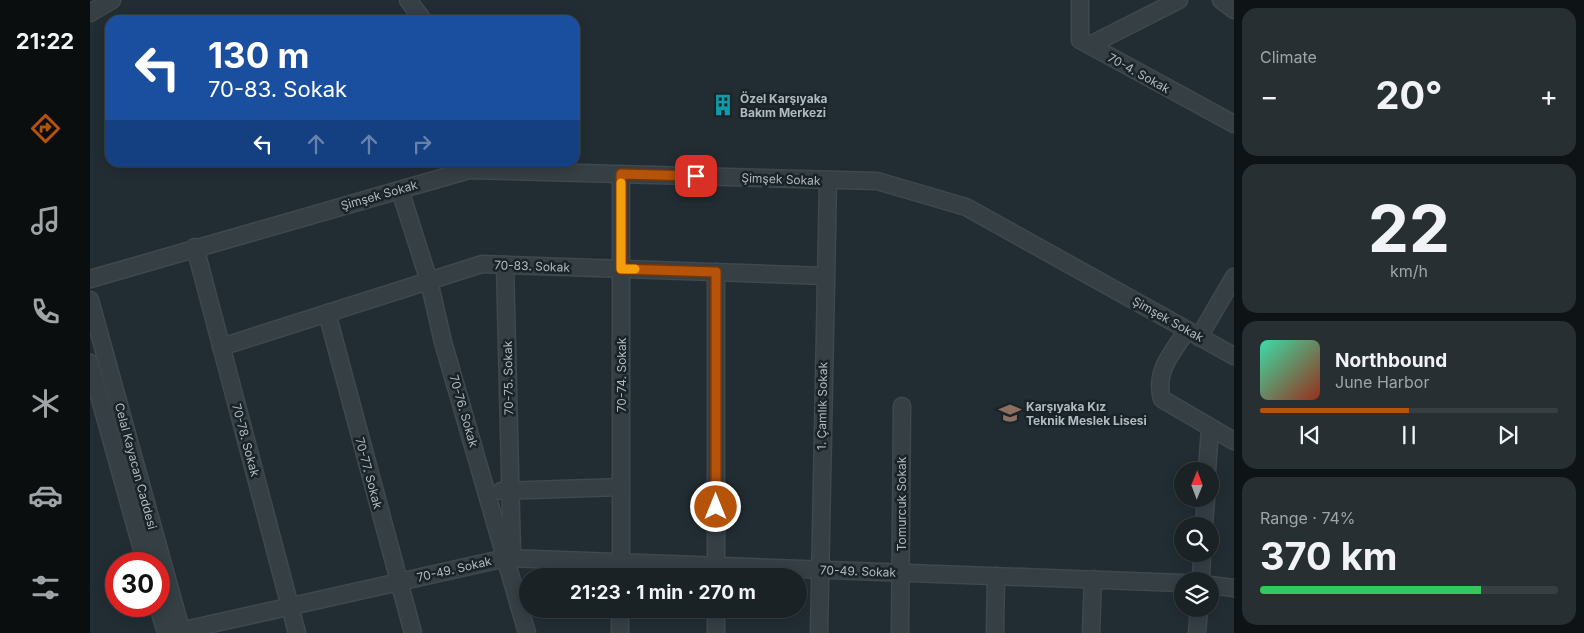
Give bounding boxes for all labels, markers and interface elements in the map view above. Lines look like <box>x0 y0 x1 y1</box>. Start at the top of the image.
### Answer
text: 21:22 <box>16 28 74 54</box>
text: 130 m <box>208 34 310 76</box>
icon: left <box>125 35 190 100</box>
text: Climate <box>1260 47 1317 67</box>
street label: 70-4. Sokak <box>1105 50 1173 96</box>
text: 20° <box>1375 72 1443 118</box>
text: 70-83. Sokak <box>208 76 347 102</box>
text: − <box>1260 79 1279 113</box>
text: + <box>1539 79 1558 113</box>
place label: Özel Karşıyaka Bakım Merkezi <box>740 91 828 120</box>
building icon: Özel Karşıyaka Bakım Merkezi <box>710 92 736 118</box>
icon: directions <box>28 111 63 146</box>
icon: left <box>249 130 277 158</box>
icon: ahead <box>302 130 330 158</box>
icon: ahead <box>355 130 383 158</box>
icon: right <box>408 130 436 158</box>
pin <box>675 155 717 197</box>
icon: arrive <box>682 162 710 190</box>
street label: Şimşek Sokak <box>741 170 821 188</box>
street label: Şimşek Sokak <box>339 177 420 213</box>
text: 22 <box>1368 189 1450 268</box>
icon: music <box>28 203 63 238</box>
street label: 70-83. Sokak <box>494 257 571 275</box>
text: km/h <box>1390 261 1428 281</box>
street label: Şimşek Sokak <box>1130 293 1207 345</box>
icon: phone <box>28 294 63 329</box>
street label: 70-74. Sokak <box>614 337 629 412</box>
street label: 70-75. Sokak <box>500 340 516 415</box>
text: Northbound <box>1335 349 1447 372</box>
street label: 1. Çamlık Sokak <box>814 361 830 450</box>
text: June Harbor <box>1335 372 1429 392</box>
street label: 70-76. Sokak <box>446 373 482 449</box>
icon: climate <box>28 386 63 421</box>
place label: Karşıyaka Kız Teknik Meslek Lisesi <box>1026 399 1147 428</box>
school or university icon: Karşıyaka Kız Teknik Meslek Lisesi <box>997 400 1023 426</box>
street label: Celal Kayacan Caddesi <box>112 401 160 531</box>
street label: 70-78. Sokak <box>229 402 263 478</box>
icon: previous <box>1296 421 1324 449</box>
icon: pause <box>1395 421 1423 449</box>
icon: next <box>1494 421 1522 449</box>
street label: 70-77. Sokak <box>352 436 386 511</box>
street label: Tomurcuk Sokak <box>894 456 909 551</box>
north arrow <box>1174 462 1219 508</box>
map controls <box>1174 462 1219 617</box>
icon: car <box>28 478 63 513</box>
position arrow <box>689 480 741 532</box>
text: Range · 74% <box>1260 508 1356 528</box>
button: search <box>1174 517 1219 562</box>
text: 370 km <box>1260 533 1397 579</box>
speed limit sign: 30 <box>105 552 170 617</box>
street label: 70-49. Sokak <box>415 553 493 585</box>
street label: 70-49. Sokak <box>820 562 897 580</box>
icon: filters <box>28 570 63 605</box>
button: layers <box>1174 572 1219 617</box>
text: 21:23 · 1 min · 270 m <box>570 581 756 604</box>

